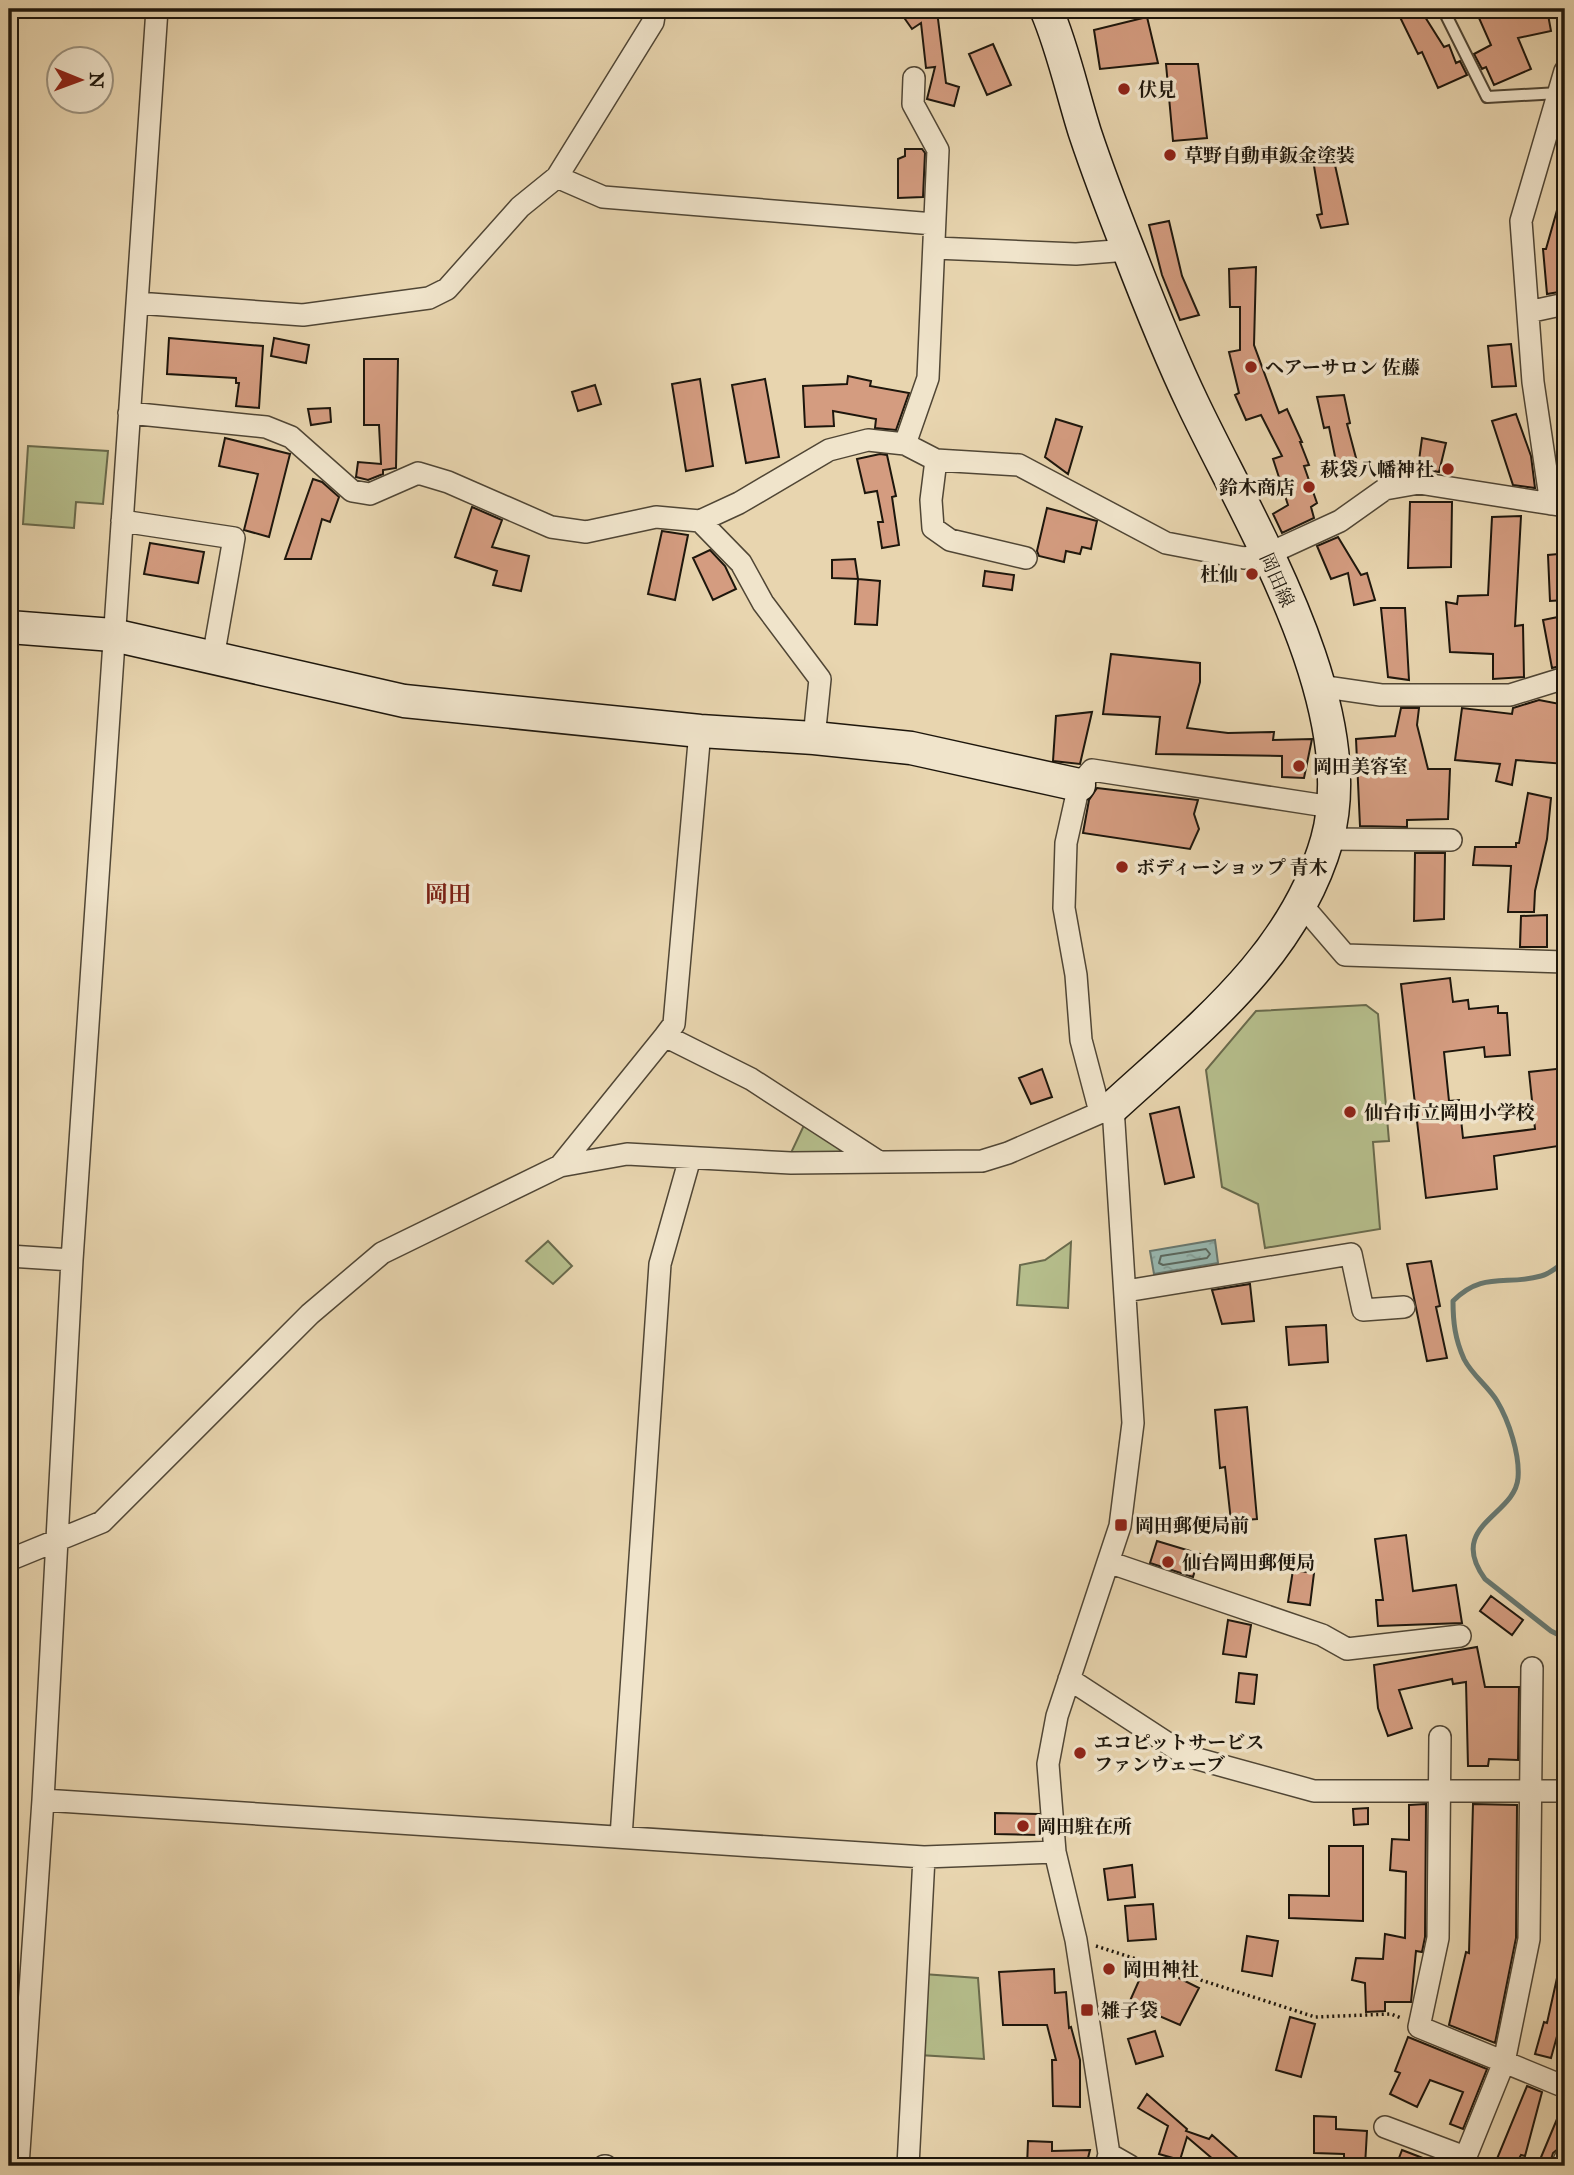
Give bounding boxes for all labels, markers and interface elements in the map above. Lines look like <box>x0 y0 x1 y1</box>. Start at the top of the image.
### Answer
north arrow <box>46 46 116 116</box>
text: N <box>85 72 108 89</box>
place label: 伏見 <box>1138 78 1176 101</box>
marker: 伏見 <box>1116 81 1132 97</box>
place label: 草野自動車鈑金塗装 <box>1184 144 1355 167</box>
marker: 草野自動車鈑金塗装 <box>1162 147 1178 163</box>
place label: ヘアーサロン 佐藤 <box>1265 356 1420 379</box>
marker: ヘアーサロン 佐藤 <box>1243 359 1259 375</box>
place label: 萩袋八幡神社 <box>1320 458 1434 481</box>
marker: 萩袋八幡神社 <box>1440 461 1456 477</box>
place label: 鈴木商店 <box>1219 476 1295 499</box>
marker: 鈴木商店 <box>1301 479 1317 495</box>
street label: 岡田線 <box>1255 549 1299 611</box>
place label: 杜仙 <box>1200 563 1238 586</box>
marker: 杜仙 <box>1244 566 1260 582</box>
place label: 岡田美容室 <box>1313 755 1408 778</box>
marker: 岡田美容室 <box>1291 758 1307 774</box>
place label: ボディーショップ 青木 <box>1136 856 1328 879</box>
marker: ボディーショップ 青木 <box>1114 859 1130 875</box>
district label: 岡田 <box>425 880 471 908</box>
place label: 仙台市立岡田小学校 <box>1364 1101 1535 1124</box>
marker: 仙台市立岡田小学校 <box>1342 1104 1358 1120</box>
place label: 岡田郵便局前 <box>1135 1514 1249 1537</box>
marker: 岡田郵便局前 <box>1113 1517 1129 1533</box>
place label: 仙台岡田郵便局 <box>1182 1551 1315 1574</box>
marker: 仙台岡田郵便局 <box>1160 1554 1176 1570</box>
place label: エコピットサービス ファンウェーブ <box>1094 1731 1264 1776</box>
marker: エコピットサービス ファンウェーブ <box>1072 1745 1088 1761</box>
place label: 岡田駐在所 <box>1037 1815 1132 1838</box>
marker: 岡田駐在所 <box>1015 1818 1031 1834</box>
place label: 岡田神社 <box>1123 1958 1199 1981</box>
marker: 岡田神社 <box>1101 1961 1117 1977</box>
place label: 雑子袋 <box>1101 1999 1158 2022</box>
marker: 雑子袋 <box>1079 2002 1095 2018</box>

